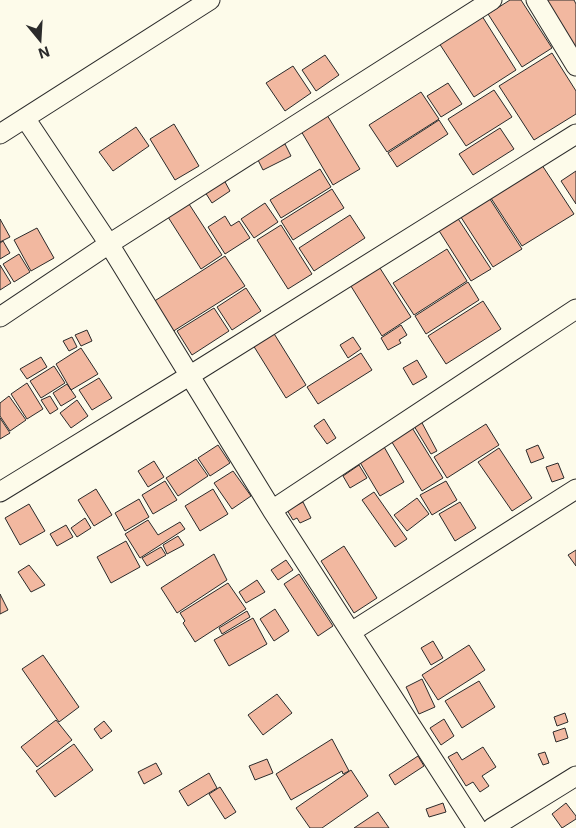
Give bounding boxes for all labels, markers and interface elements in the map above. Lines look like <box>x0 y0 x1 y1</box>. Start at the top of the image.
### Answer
north arrow <box>15 15 65 65</box>
text: N <box>36 43 52 63</box>

